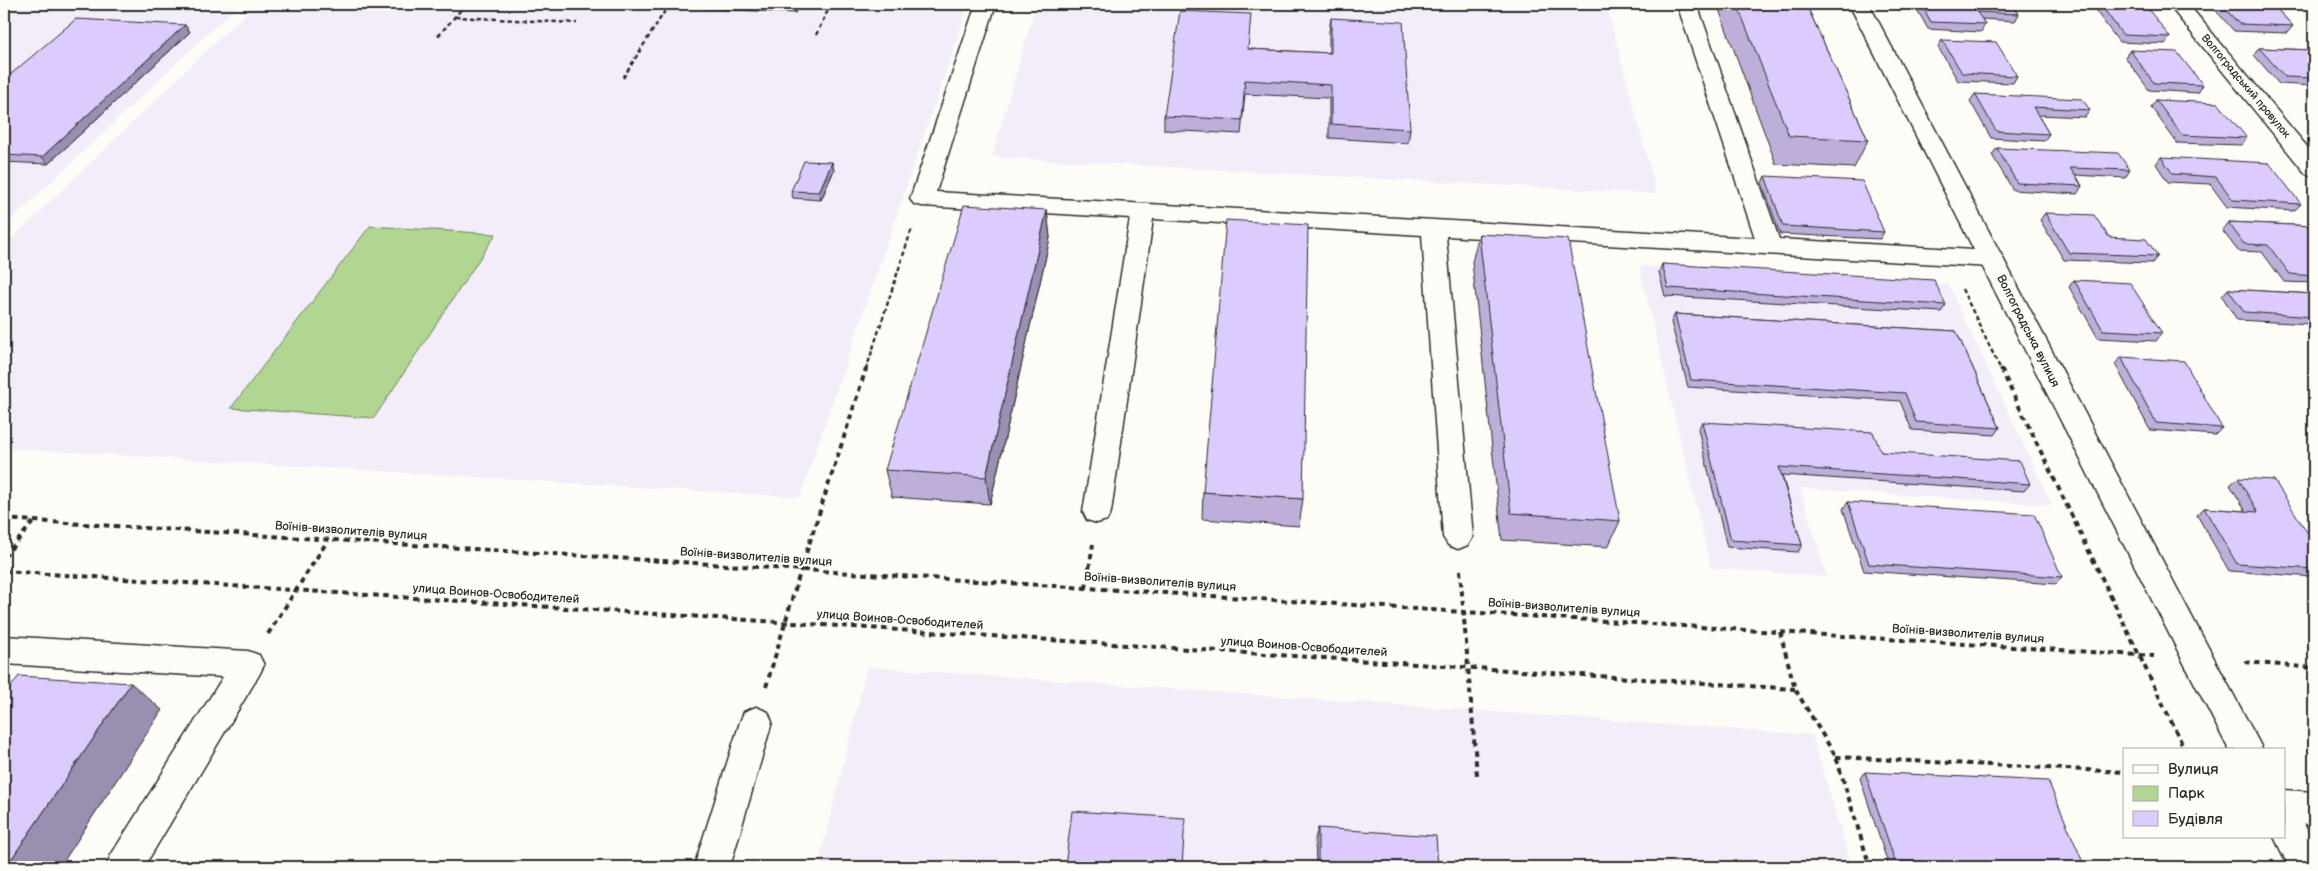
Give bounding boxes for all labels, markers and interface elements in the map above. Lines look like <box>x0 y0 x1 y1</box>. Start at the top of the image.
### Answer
street label: Волгоградський провулок <box>2199 31 2293 141</box>
street label: Волгоградська вулиця <box>1993 272 2063 390</box>
street label: Воїнів-визволителів вулиця <box>274 518 428 544</box>
street label: Воїнів-визволителів вулиця <box>679 544 833 570</box>
street label: Воїнів-визволителів вулиця <box>1083 569 1237 595</box>
street label: улица Воинов-Освободителей <box>412 581 580 607</box>
street label: Воїнів-визволителів вулиця <box>1487 595 1641 621</box>
street label: улица Воинов-Освободителей <box>816 607 984 633</box>
street label: Воїнів-визволителів вулиця <box>1891 621 2045 647</box>
street label: улица Воинов-Освободителей <box>1220 634 1388 660</box>
legend <box>2123 748 2286 838</box>
text: Вулиця <box>2168 760 2219 779</box>
text: Парк <box>2168 784 2205 803</box>
text: Будівля <box>2168 810 2223 829</box>

